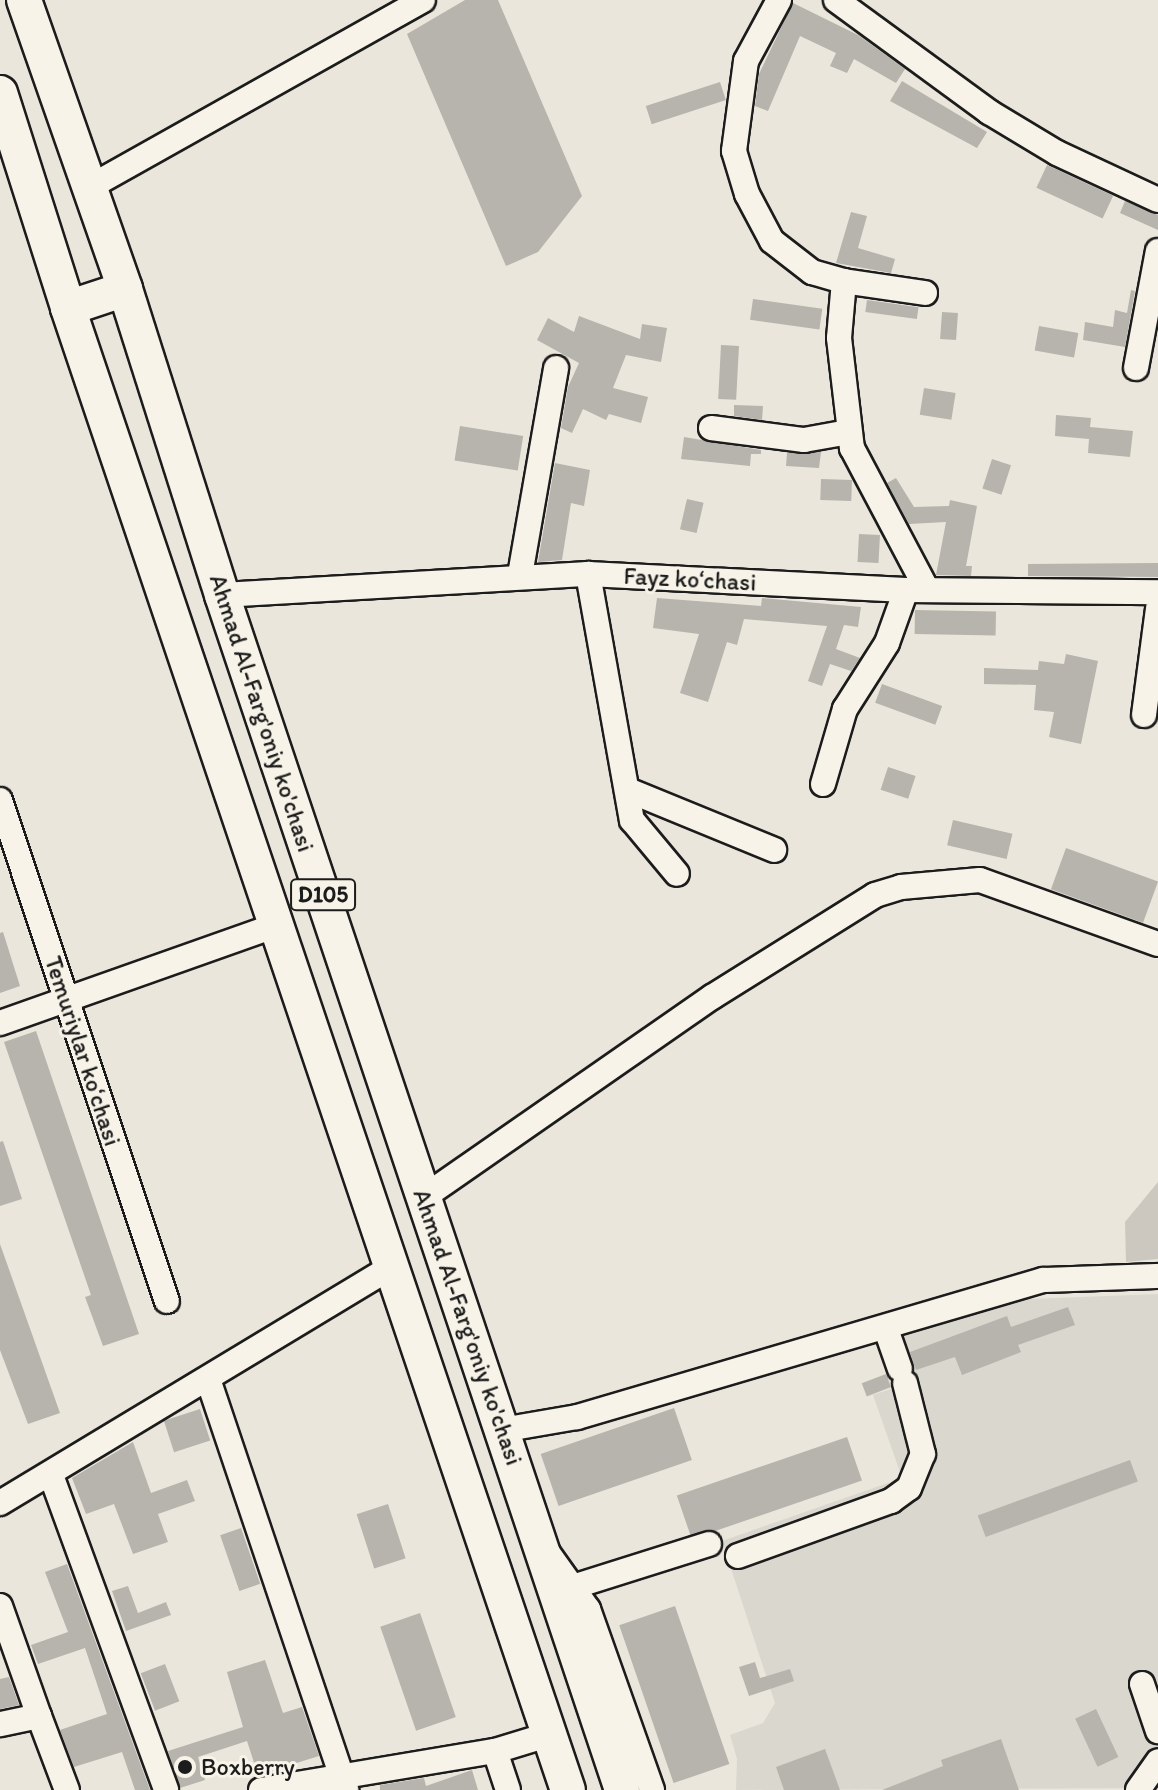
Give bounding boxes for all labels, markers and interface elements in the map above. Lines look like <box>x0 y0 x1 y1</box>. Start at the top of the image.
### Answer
street label: Fayz koʻchasi <box>623 561 757 597</box>
street label: Ahmad Al-Farg'oniy ko'chasi <box>204 571 320 855</box>
road number: D105 <box>289 877 357 913</box>
street label: Temuriylar koʻchasi <box>39 953 127 1149</box>
street label: Ahmad Al-Farg'oniy ko'chasi <box>407 1185 529 1469</box>
place label: Boxberry <box>201 1753 295 1781</box>
marker: Boxberry <box>176 1758 194 1776</box>

